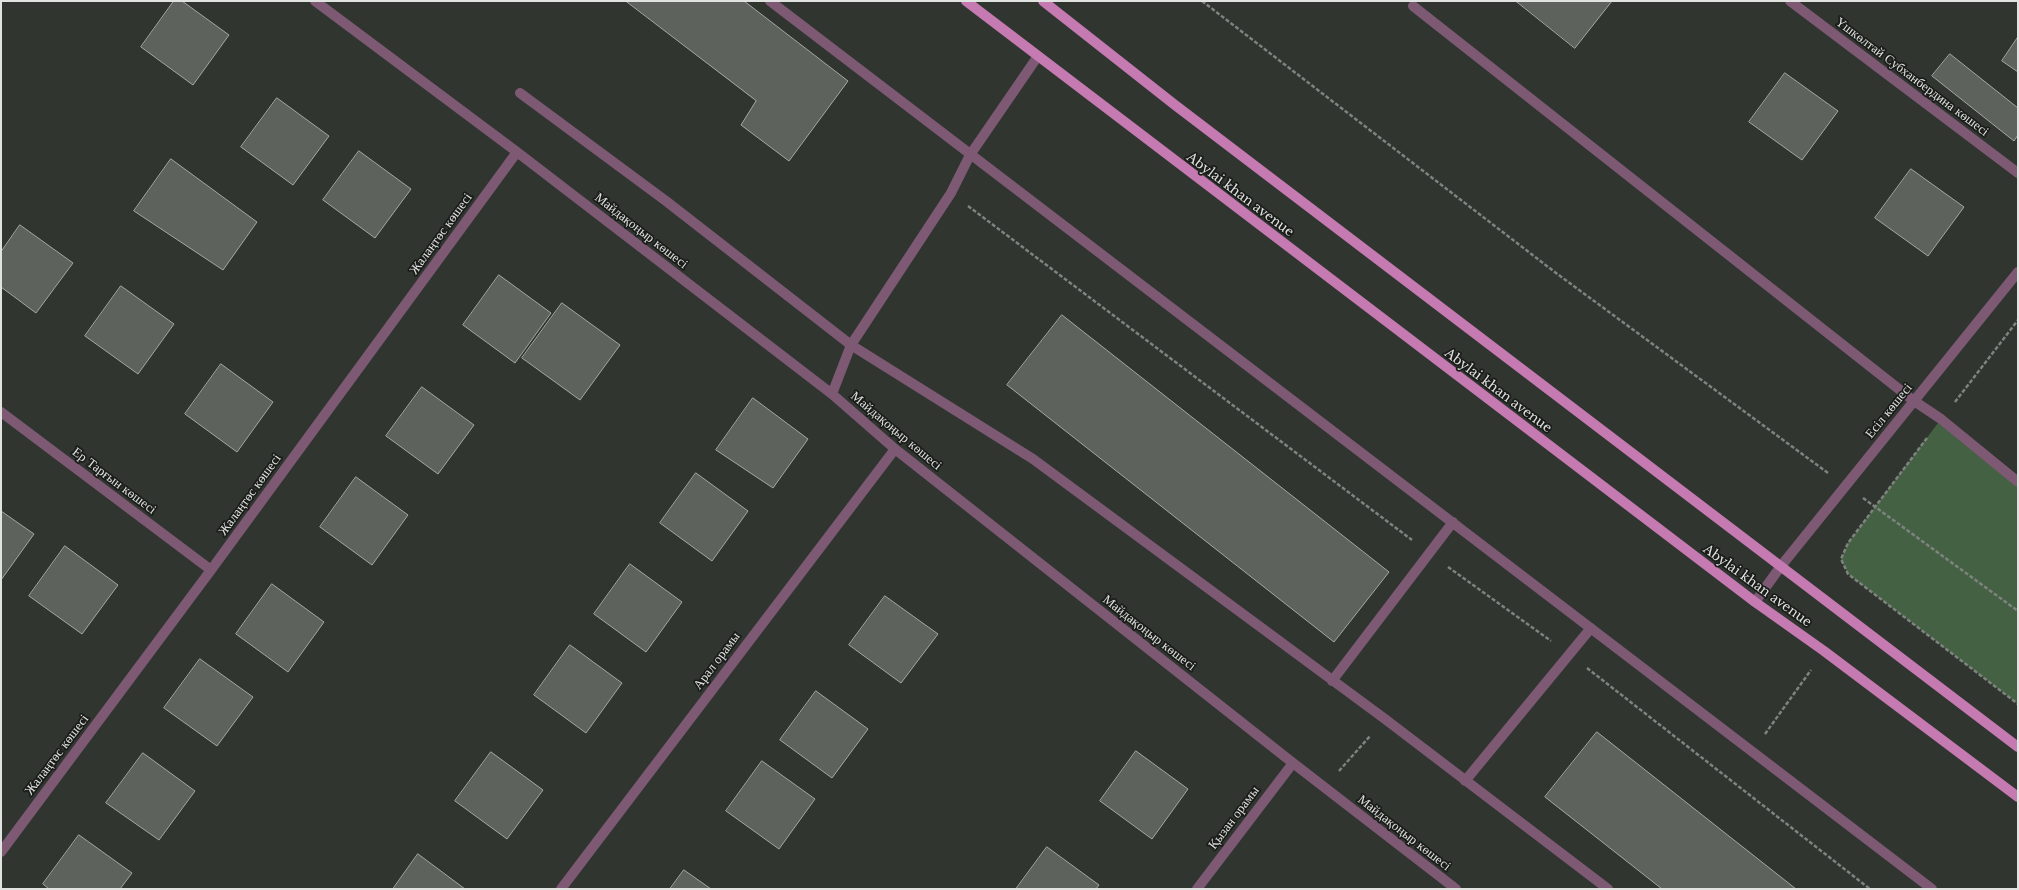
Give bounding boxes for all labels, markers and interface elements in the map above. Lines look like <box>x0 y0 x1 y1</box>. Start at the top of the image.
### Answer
street label: Үшкөлтай Субханбердина көшесі <box>1832 14 1992 140</box>
street label: Abylai khan avenue <box>1183 150 1297 240</box>
street label: Жалаңтөс көшесі <box>406 190 476 278</box>
street label: Майдақоңыр көшесі <box>591 190 691 272</box>
street label: Abylai khan avenue <box>1441 346 1555 436</box>
street label: Есіл көшесі <box>1862 381 1916 441</box>
street label: Майдақоңыр көшесі <box>847 388 945 474</box>
street label: Ер Тарғын көшесі <box>69 444 159 518</box>
street label: Жалаңтөс көшесі <box>215 451 285 539</box>
street label: Abylai khan avenue <box>1700 541 1814 631</box>
street label: Майдақоңыр көшесі <box>1099 592 1199 674</box>
street label: Арал орамы <box>690 629 744 693</box>
street label: Жалаңтөс көшесі <box>22 712 92 798</box>
street label: Қызан орамы <box>1205 783 1263 853</box>
street label: Майдақоңыр көшесі <box>1354 792 1454 874</box>

